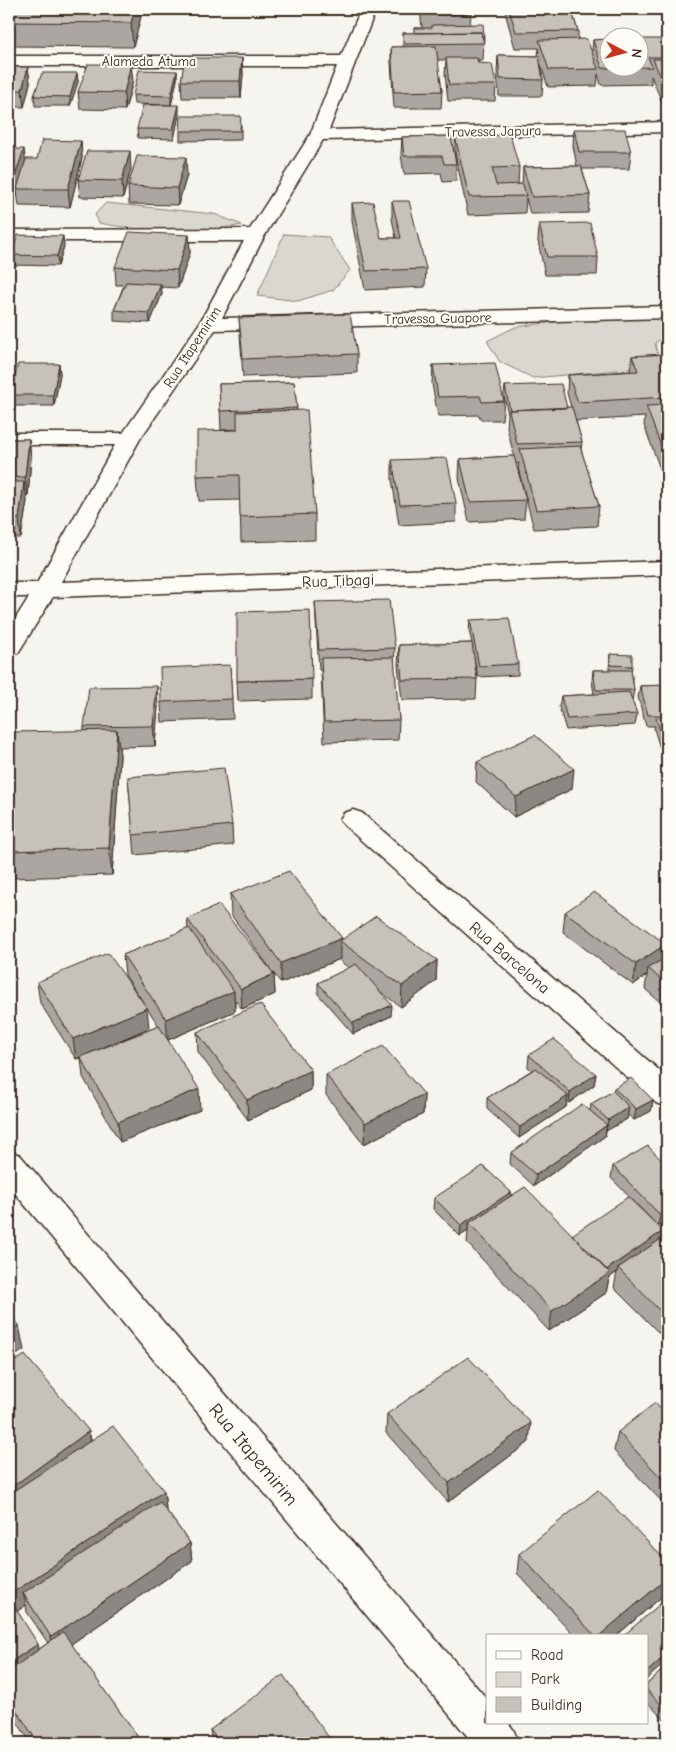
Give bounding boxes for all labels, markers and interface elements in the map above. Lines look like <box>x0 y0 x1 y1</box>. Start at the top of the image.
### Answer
north arrow <box>598 28 648 78</box>
text: N <box>628 48 645 59</box>
street label: Alameda Atuma <box>102 53 196 70</box>
street label: Travessa Japura <box>445 122 541 141</box>
street label: Rua Itapemirim <box>160 304 225 391</box>
street label: Travessa Guapore <box>384 309 492 328</box>
street label: Rua Tibagi <box>302 571 374 591</box>
street label: Rua Barcelona <box>466 918 553 997</box>
street label: Rua Itapemirim <box>204 1399 302 1510</box>
legend <box>486 1634 648 1724</box>
text: Road <box>531 1646 563 1664</box>
text: Park <box>531 1670 560 1688</box>
text: Building <box>531 1696 582 1714</box>

